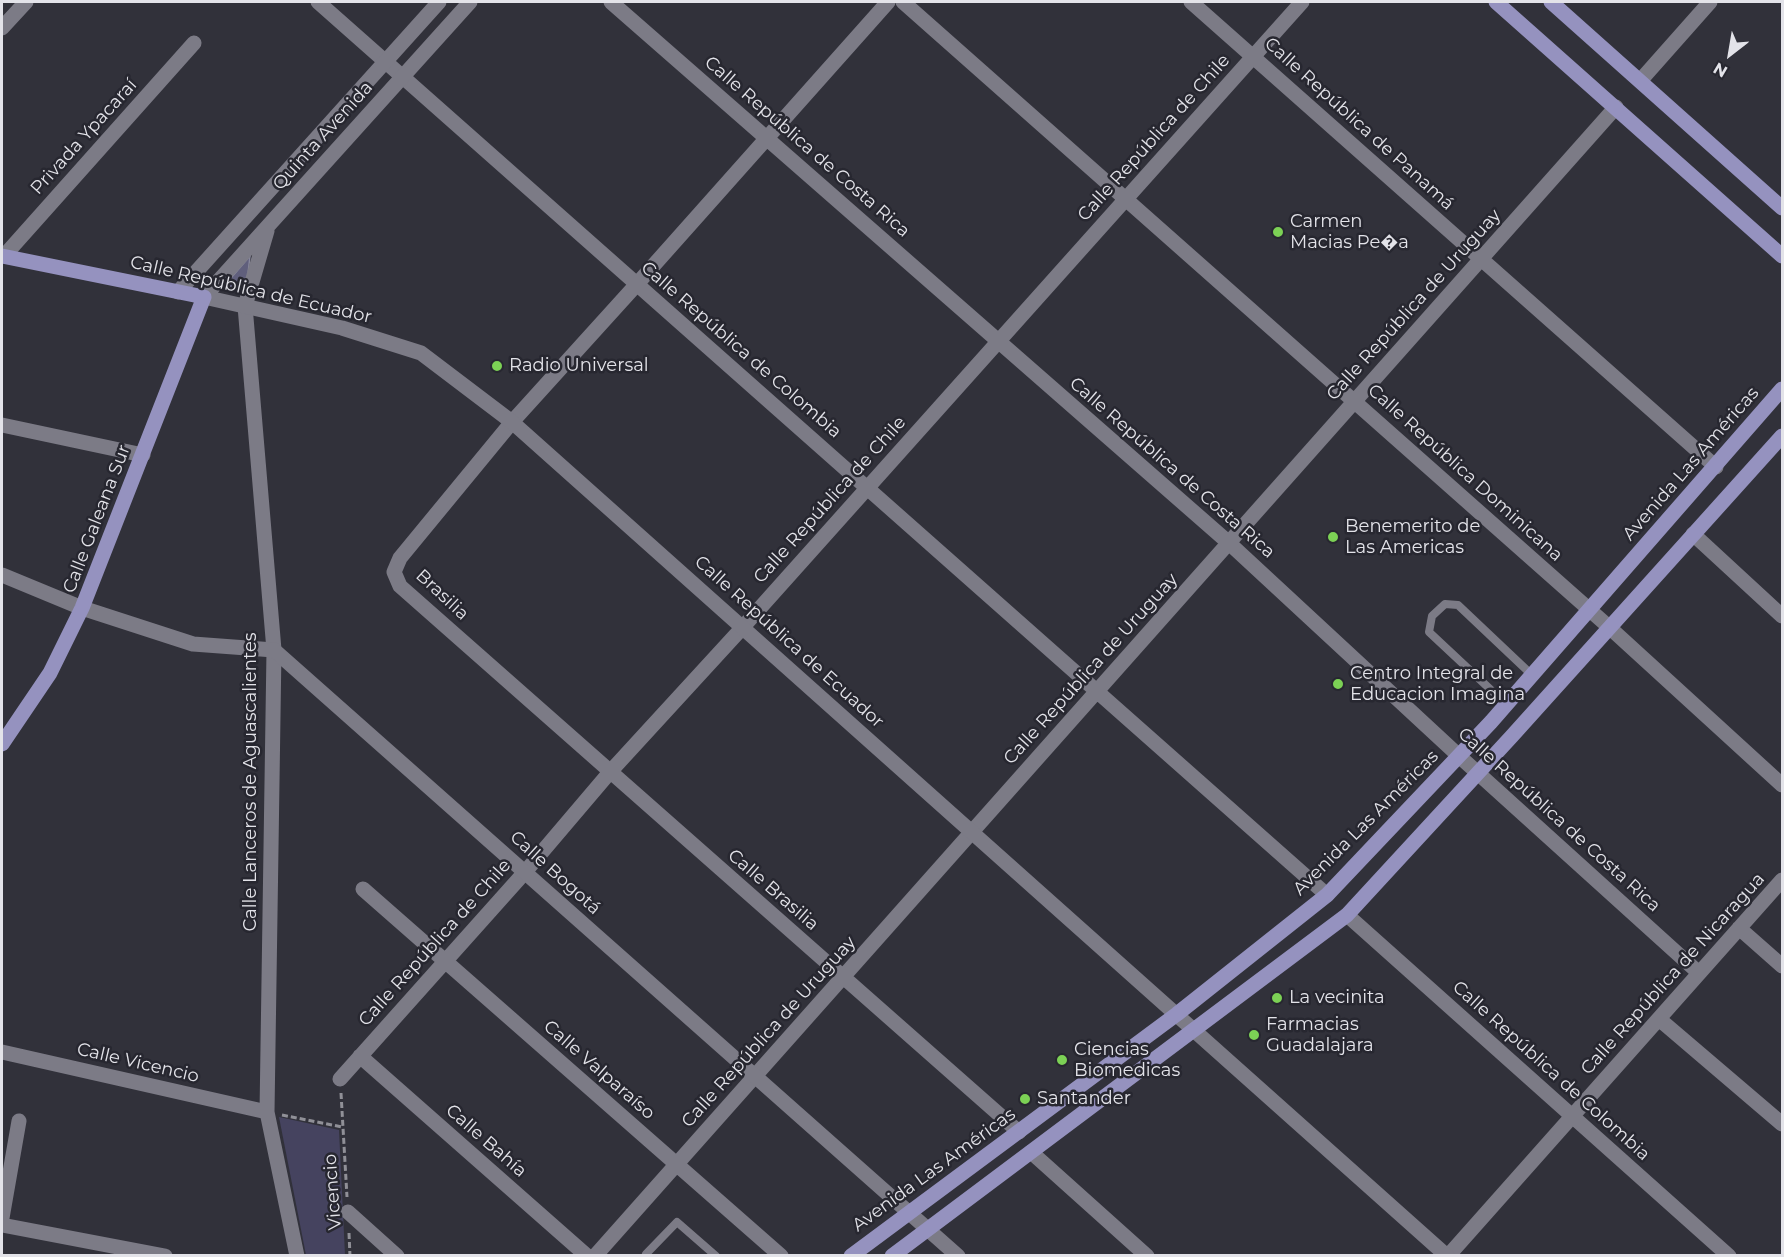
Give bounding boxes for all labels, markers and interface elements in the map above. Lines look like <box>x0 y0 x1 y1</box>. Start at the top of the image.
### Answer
north arrow <box>1700 24 1760 84</box>
street label: Calle República de Panamá <box>1260 33 1458 215</box>
street label: Calle República de Chile <box>1073 50 1235 226</box>
street label: Calle República de Costa Rica <box>700 52 914 242</box>
text: N <box>1710 58 1731 81</box>
street label: Privada Ypacaraí <box>26 75 142 199</box>
street label: Quinta Avenida <box>268 77 378 195</box>
street label: Calle República de Uruguay <box>1322 205 1506 405</box>
place label: Carmen Macias Pe�a <box>1290 211 1409 254</box>
marker: Carmen Macias Pe�a <box>1271 225 1285 239</box>
street label: Calle República de Ecuador <box>128 252 374 328</box>
street label: Calle República de Colombia <box>636 257 846 443</box>
place label: Radio Universal <box>509 355 649 377</box>
marker: Radio Universal <box>490 359 504 373</box>
street label: Calle República de Costa Rica <box>1065 373 1279 563</box>
street label: Calle República Dominicana <box>1363 380 1567 566</box>
street label: Avenida Las Américas <box>1618 383 1764 545</box>
street label: Calle República de Chile <box>749 412 911 588</box>
street label: Calle Galeana Sur <box>59 442 135 596</box>
place label: Benemerito de Las Americas <box>1345 516 1480 558</box>
marker: Benemerito de Las Americas <box>1326 530 1340 544</box>
street label: Calle República de Ecuador <box>690 551 888 733</box>
street label: Brasilia <box>411 565 473 625</box>
street label: Calle República de Uruguay <box>999 569 1183 769</box>
street label: Calle Lanceros de Aguascalientes <box>240 632 262 932</box>
place label: Centro Integral de Educacion Imagina <box>1350 663 1525 706</box>
marker: Centro Integral de Educacion Imagina <box>1331 677 1345 691</box>
street label: Calle República de Costa Rica <box>1453 723 1665 917</box>
street label: Avenida Las Américas <box>1289 746 1443 900</box>
street label: Calle Bogotá <box>505 827 605 919</box>
street label: Calle Brasilia <box>723 845 823 935</box>
street label: Calle República de Chile <box>354 855 516 1031</box>
street label: Calle República de Nicaragua <box>1577 869 1769 1079</box>
street label: Calle República de Uruguay <box>677 932 861 1132</box>
street label: Calle República de Colombia <box>1448 977 1654 1165</box>
place label: La vecinita <box>1289 987 1385 1009</box>
marker: La vecinita <box>1270 991 1284 1005</box>
place label: Farmacias Guadalajara <box>1266 1014 1374 1056</box>
street label: Calle Valparaíso <box>539 1016 659 1124</box>
marker: Farmacias Guadalajara <box>1247 1028 1261 1042</box>
street label: Calle Vicencio <box>75 1038 201 1088</box>
place label: Ciencias Biomedicas <box>1074 1039 1180 1082</box>
marker: Ciencias Biomedicas <box>1055 1053 1069 1067</box>
place label: Santander <box>1037 1088 1131 1110</box>
marker: Santander <box>1018 1092 1032 1106</box>
street label: Calle Bahía <box>441 1100 531 1182</box>
street label: Avenida Las Américas <box>848 1104 1020 1236</box>
street label: Vicencio <box>320 1153 346 1231</box>

